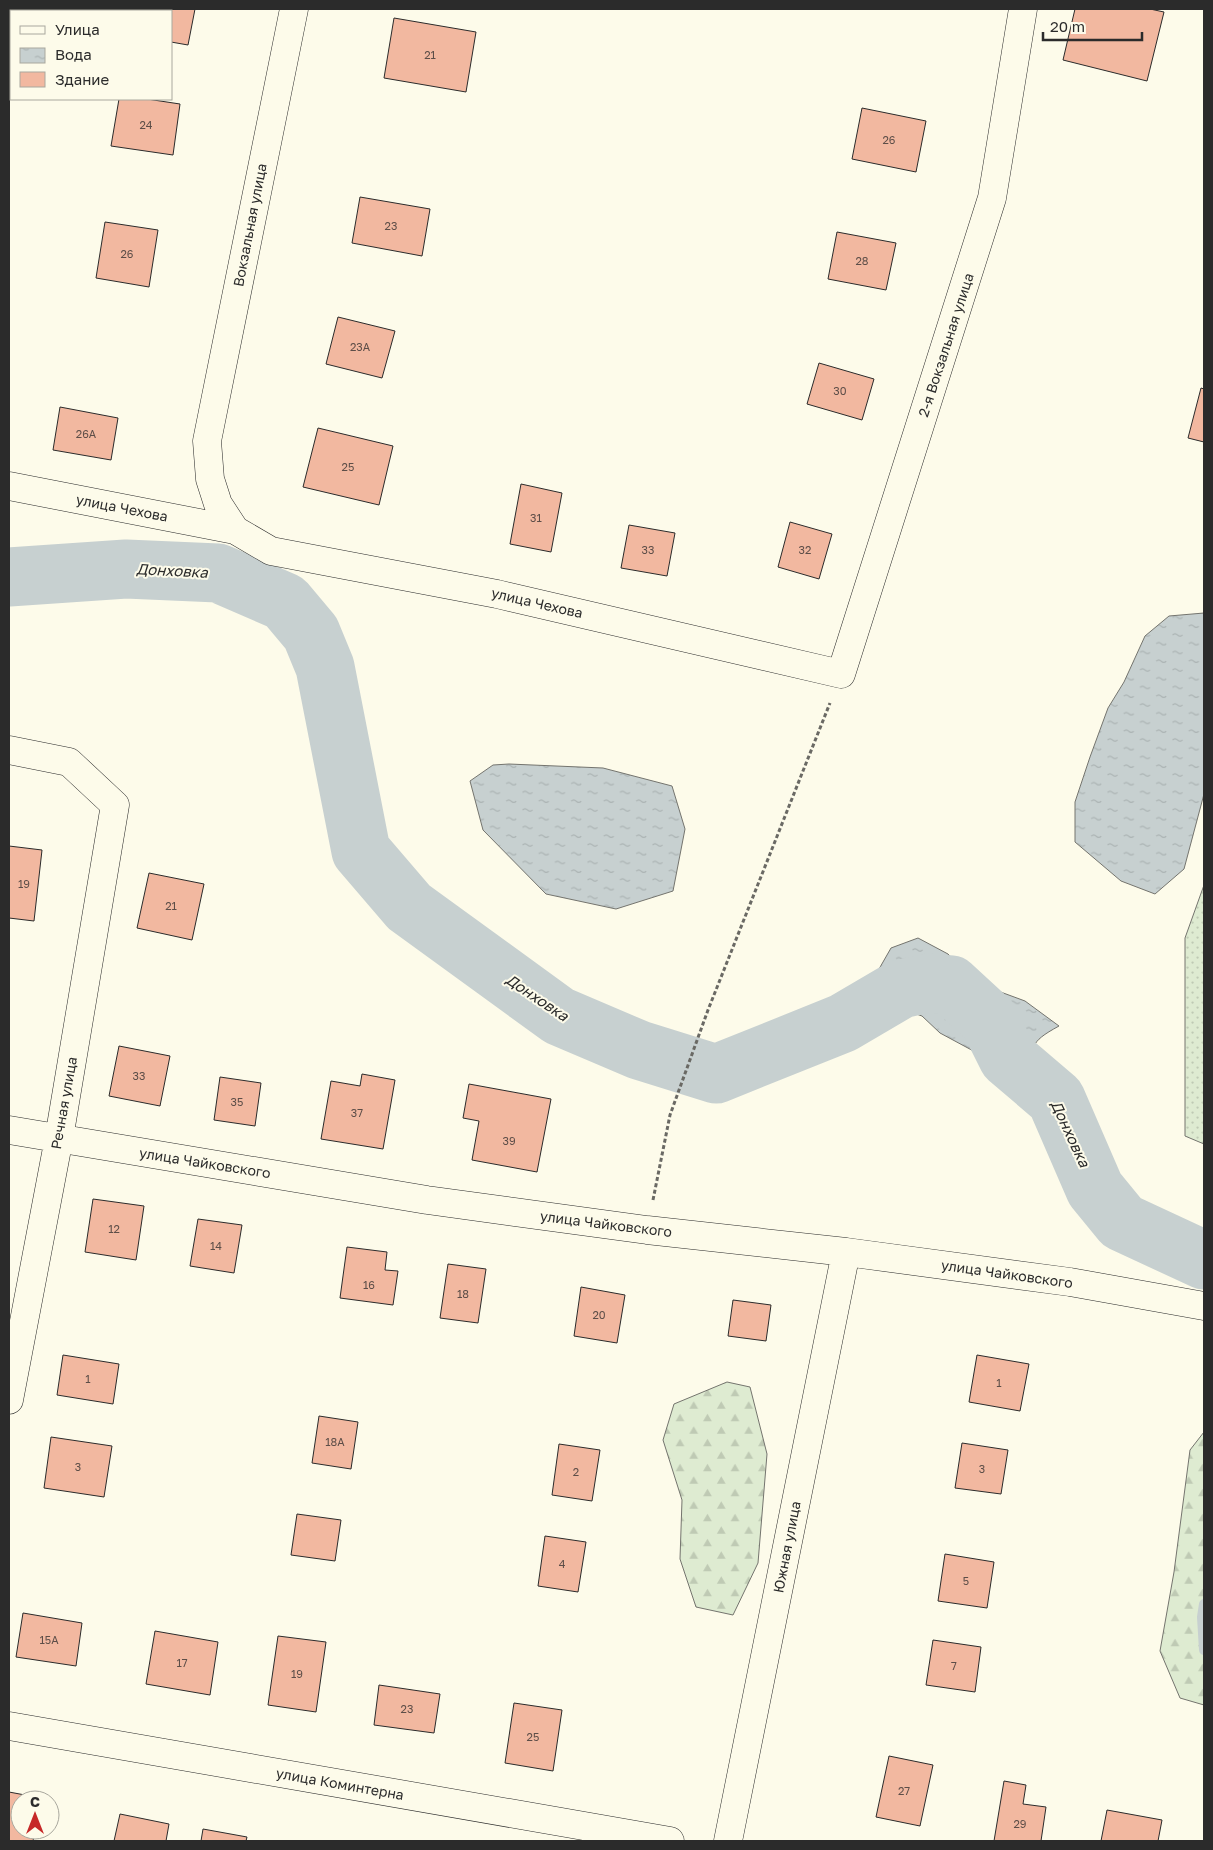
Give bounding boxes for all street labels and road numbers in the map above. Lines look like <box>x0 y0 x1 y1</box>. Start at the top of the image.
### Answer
street label: Вокзальная улица <box>229 162 270 288</box>
street label: 2-я Вокзальная улица <box>914 271 977 419</box>
street label: улица Чехова <box>75 490 170 525</box>
street label: улица Чехова <box>490 584 585 621</box>
street label: Речная улица <box>47 1055 80 1151</box>
street label: улица Чайковского <box>138 1144 272 1181</box>
street label: улица Чайковского <box>539 1207 673 1240</box>
street label: улица Чайковского <box>940 1256 1074 1291</box>
street label: Южная улица <box>769 1499 804 1594</box>
street label: улица Коминтерна <box>275 1764 405 1803</box>

